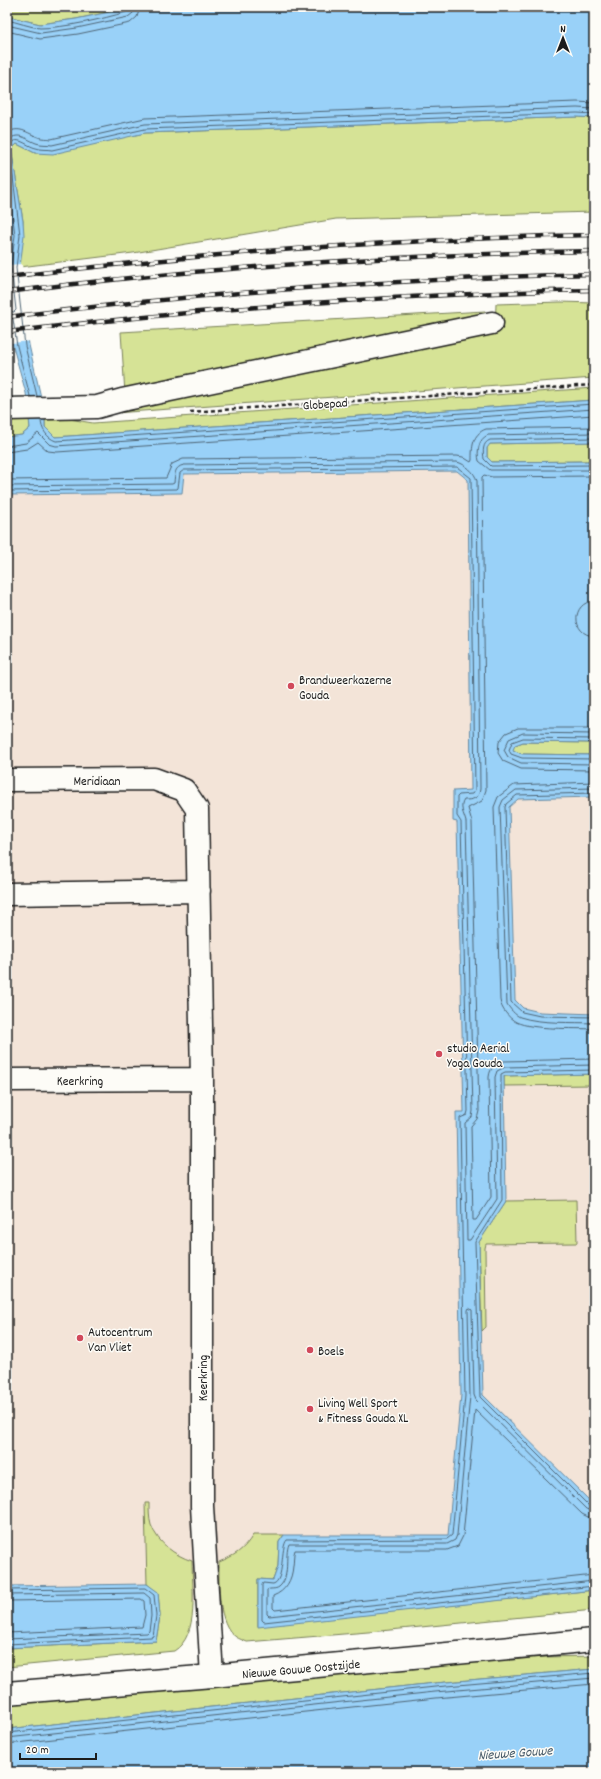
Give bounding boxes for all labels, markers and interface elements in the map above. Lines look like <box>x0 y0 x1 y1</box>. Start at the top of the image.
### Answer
north arrow <box>543 18 583 58</box>
text: N <box>560 22 566 38</box>
street label: Globepad <box>302 394 348 417</box>
place label: Brandweerkazerne Gouda <box>299 672 392 706</box>
marker: Brandweerkazerne Gouda <box>286 681 296 691</box>
street label: Meridiaan <box>73 773 121 792</box>
place label: studio Aerial Yoga Gouda <box>447 1040 509 1074</box>
marker: studio Aerial Yoga Gouda <box>434 1049 444 1059</box>
street label: Keerkring <box>57 1073 104 1092</box>
place label: Autocentrum Van Vliet <box>88 1324 152 1358</box>
marker: Autocentrum Van Vliet <box>75 1333 85 1343</box>
place label: Boels <box>318 1343 344 1362</box>
marker: Boels <box>305 1345 315 1355</box>
street label: Keerkring <box>195 1354 214 1401</box>
place label: Living Well Sport & Fitness Gouda XL <box>318 1395 409 1429</box>
marker: Living Well Sport & Fitness Gouda XL <box>305 1404 315 1414</box>
street label: Nieuwe Gouwe Oostzijde <box>241 1656 361 1685</box>
scale bar <box>20 1735 96 1761</box>
water label: Nieuwe Gouwe <box>477 1741 554 1767</box>
text: 20 m <box>26 1742 49 1759</box>

